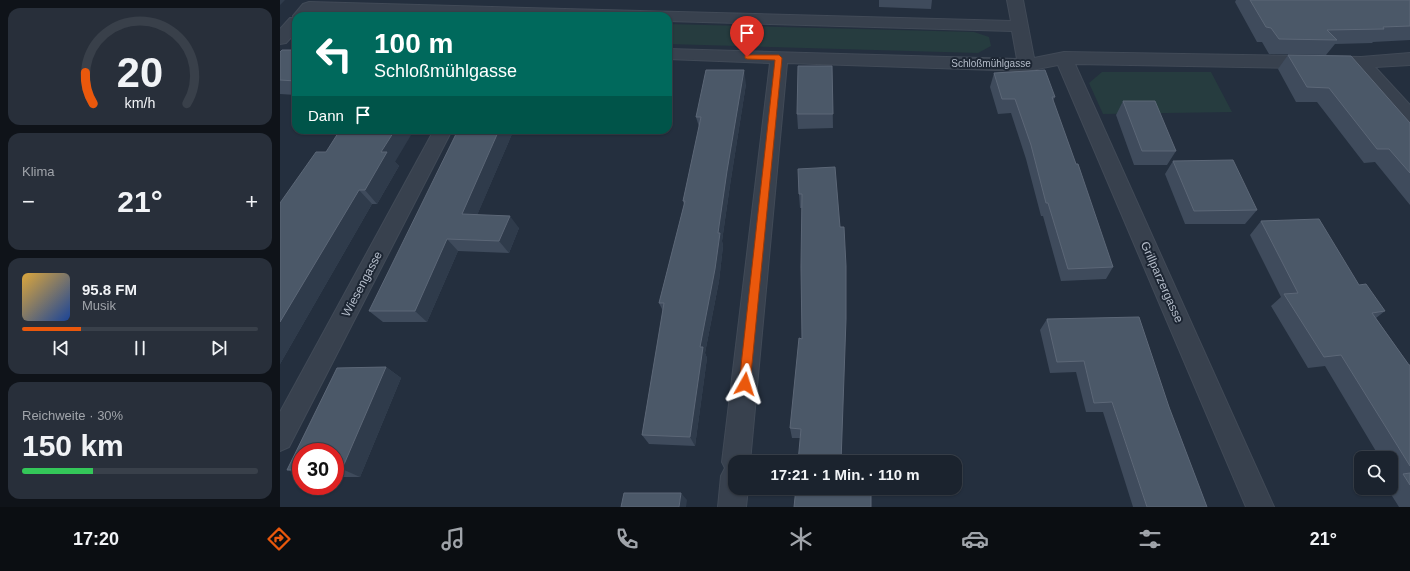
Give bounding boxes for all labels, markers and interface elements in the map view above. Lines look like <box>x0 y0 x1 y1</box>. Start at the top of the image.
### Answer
pin <box>730 16 764 57</box>
icon: arrive <box>736 22 758 44</box>
icon: left <box>308 28 360 80</box>
text: 100 m <box>374 28 453 59</box>
text: 20 <box>117 49 163 96</box>
street label: Schloßmühlgasse <box>951 58 1031 69</box>
text: Schloßmühlgasse <box>374 61 517 81</box>
text: km/h <box>125 95 156 111</box>
icon: arrive <box>352 104 374 126</box>
text: Dann <box>308 107 344 124</box>
text: Klima <box>22 164 55 179</box>
text: 21° <box>117 185 163 218</box>
text: − <box>22 189 35 214</box>
text: + <box>245 189 258 214</box>
street label: Grillparzergasse <box>1138 239 1186 325</box>
street label: Wiesengasse <box>339 249 385 319</box>
text: 95.8 FM <box>82 281 137 298</box>
text: Musik <box>82 298 116 313</box>
icon: previous <box>50 337 72 359</box>
icon: pause <box>129 337 151 359</box>
icon: next <box>208 337 230 359</box>
position arrow <box>724 363 766 405</box>
text: Reichweite · 30% <box>22 408 123 423</box>
text: 150 km <box>22 429 124 462</box>
speed limit sign: 30 <box>292 443 344 495</box>
map controls <box>1354 451 1398 495</box>
button: search <box>1354 451 1398 495</box>
text: 17:21 · 1 Min. · 110 m <box>770 466 920 483</box>
icon: directions <box>265 525 293 553</box>
icon: music <box>439 525 467 553</box>
icon: phone <box>613 525 641 553</box>
icon: climate <box>787 525 815 553</box>
icon: car <box>961 525 989 553</box>
icon: filters <box>1136 525 1164 553</box>
text: 17:20 <box>73 529 119 549</box>
text: 21° <box>1310 529 1337 549</box>

